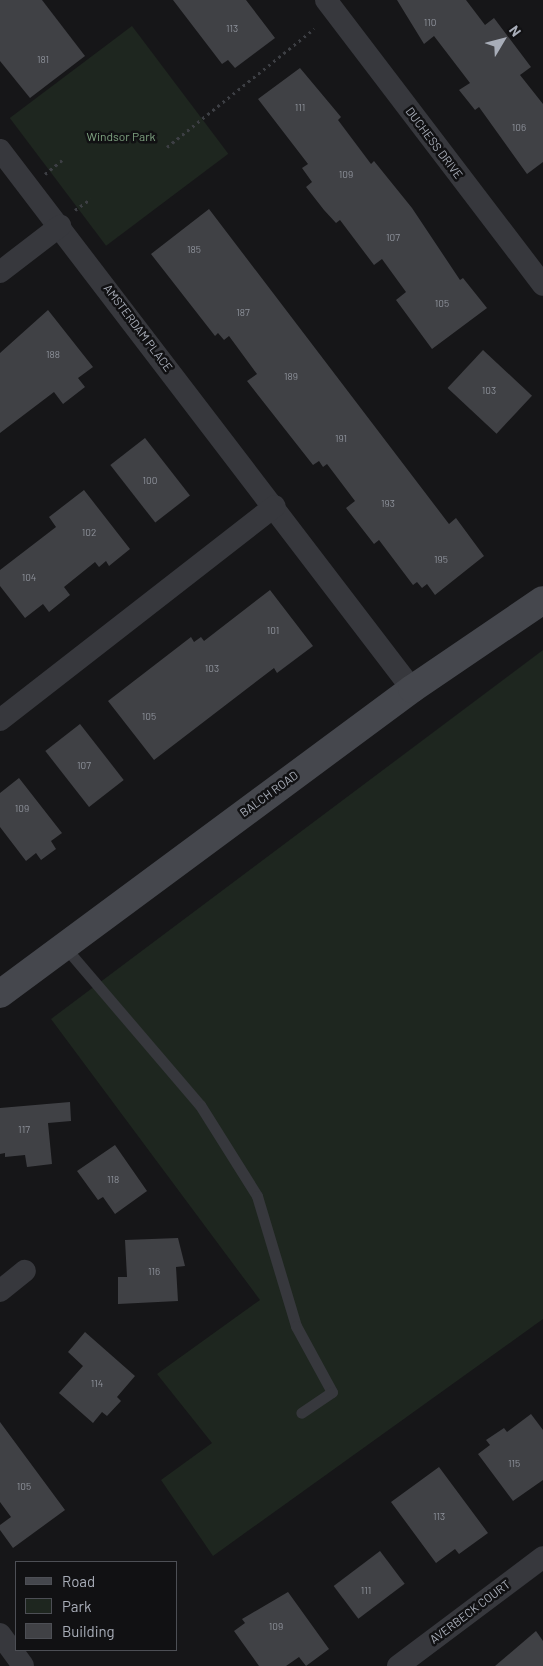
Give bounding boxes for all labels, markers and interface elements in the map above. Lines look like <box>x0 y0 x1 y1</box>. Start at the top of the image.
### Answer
north arrow <box>478 15 528 65</box>
house number: 110 <box>424 17 436 29</box>
text: N <box>506 22 525 40</box>
house number: 113 <box>226 23 238 35</box>
house number: 181 <box>37 54 49 66</box>
house number: 111 <box>295 102 305 114</box>
street label: DUCHESS DRIVE <box>402 104 466 182</box>
house number: 106 <box>512 122 526 134</box>
park label: Windsor Park <box>86 130 156 144</box>
house number: 109 <box>339 169 353 181</box>
house number: 107 <box>386 232 400 244</box>
house number: 185 <box>187 244 201 256</box>
street label: AMSTERDAM PLACE <box>100 282 176 374</box>
house number: 105 <box>435 298 449 310</box>
house number: 187 <box>236 307 250 319</box>
house number: 188 <box>46 349 60 361</box>
house number: 189 <box>284 371 298 383</box>
house number: 103 <box>482 385 496 397</box>
house number: 191 <box>335 433 347 445</box>
house number: 100 <box>143 475 157 487</box>
house number: 193 <box>381 498 395 510</box>
house number: 102 <box>82 527 96 539</box>
house number: 195 <box>434 554 448 566</box>
house number: 104 <box>22 572 36 584</box>
house number: 101 <box>267 625 279 637</box>
house number: 103 <box>205 663 219 675</box>
house number: 105 <box>142 711 156 723</box>
house number: 107 <box>77 760 91 772</box>
street label: BALCH ROAD <box>237 768 301 820</box>
house number: 109 <box>15 803 29 815</box>
house number: 117 <box>18 1124 30 1136</box>
house number: 118 <box>107 1174 119 1186</box>
house number: 116 <box>148 1266 160 1278</box>
house number: 114 <box>91 1378 103 1390</box>
house number: 115 <box>508 1458 520 1470</box>
house number: 105 <box>17 1481 31 1493</box>
house number: 113 <box>433 1511 445 1523</box>
legend <box>15 1561 178 1651</box>
text: Road <box>62 1572 95 1590</box>
street label: AVERBECK COURT <box>427 1577 513 1647</box>
house number: 111 <box>361 1585 371 1597</box>
text: Park <box>62 1597 91 1615</box>
house number: 109 <box>269 1621 283 1633</box>
text: Building <box>62 1622 115 1640</box>

